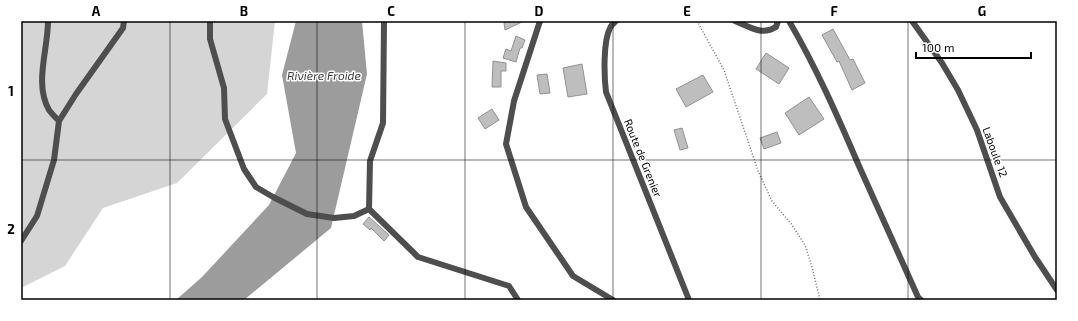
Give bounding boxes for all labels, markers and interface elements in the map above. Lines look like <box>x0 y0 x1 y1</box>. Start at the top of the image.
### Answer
text: A <box>92 3 101 19</box>
text: B <box>240 3 248 19</box>
text: C <box>387 3 395 19</box>
text: D <box>535 3 544 19</box>
text: E <box>683 3 691 19</box>
text: F <box>830 3 838 19</box>
text: G <box>978 3 986 19</box>
scale bar <box>916 34 1031 60</box>
text: 100 m <box>922 40 954 54</box>
water label: Rivière Froide <box>287 68 361 82</box>
text: 1 <box>8 83 14 99</box>
street label: Route de Grenier <box>622 117 665 199</box>
street label: Laboule 12 <box>980 125 1011 179</box>
text: 2 <box>7 221 15 237</box>

